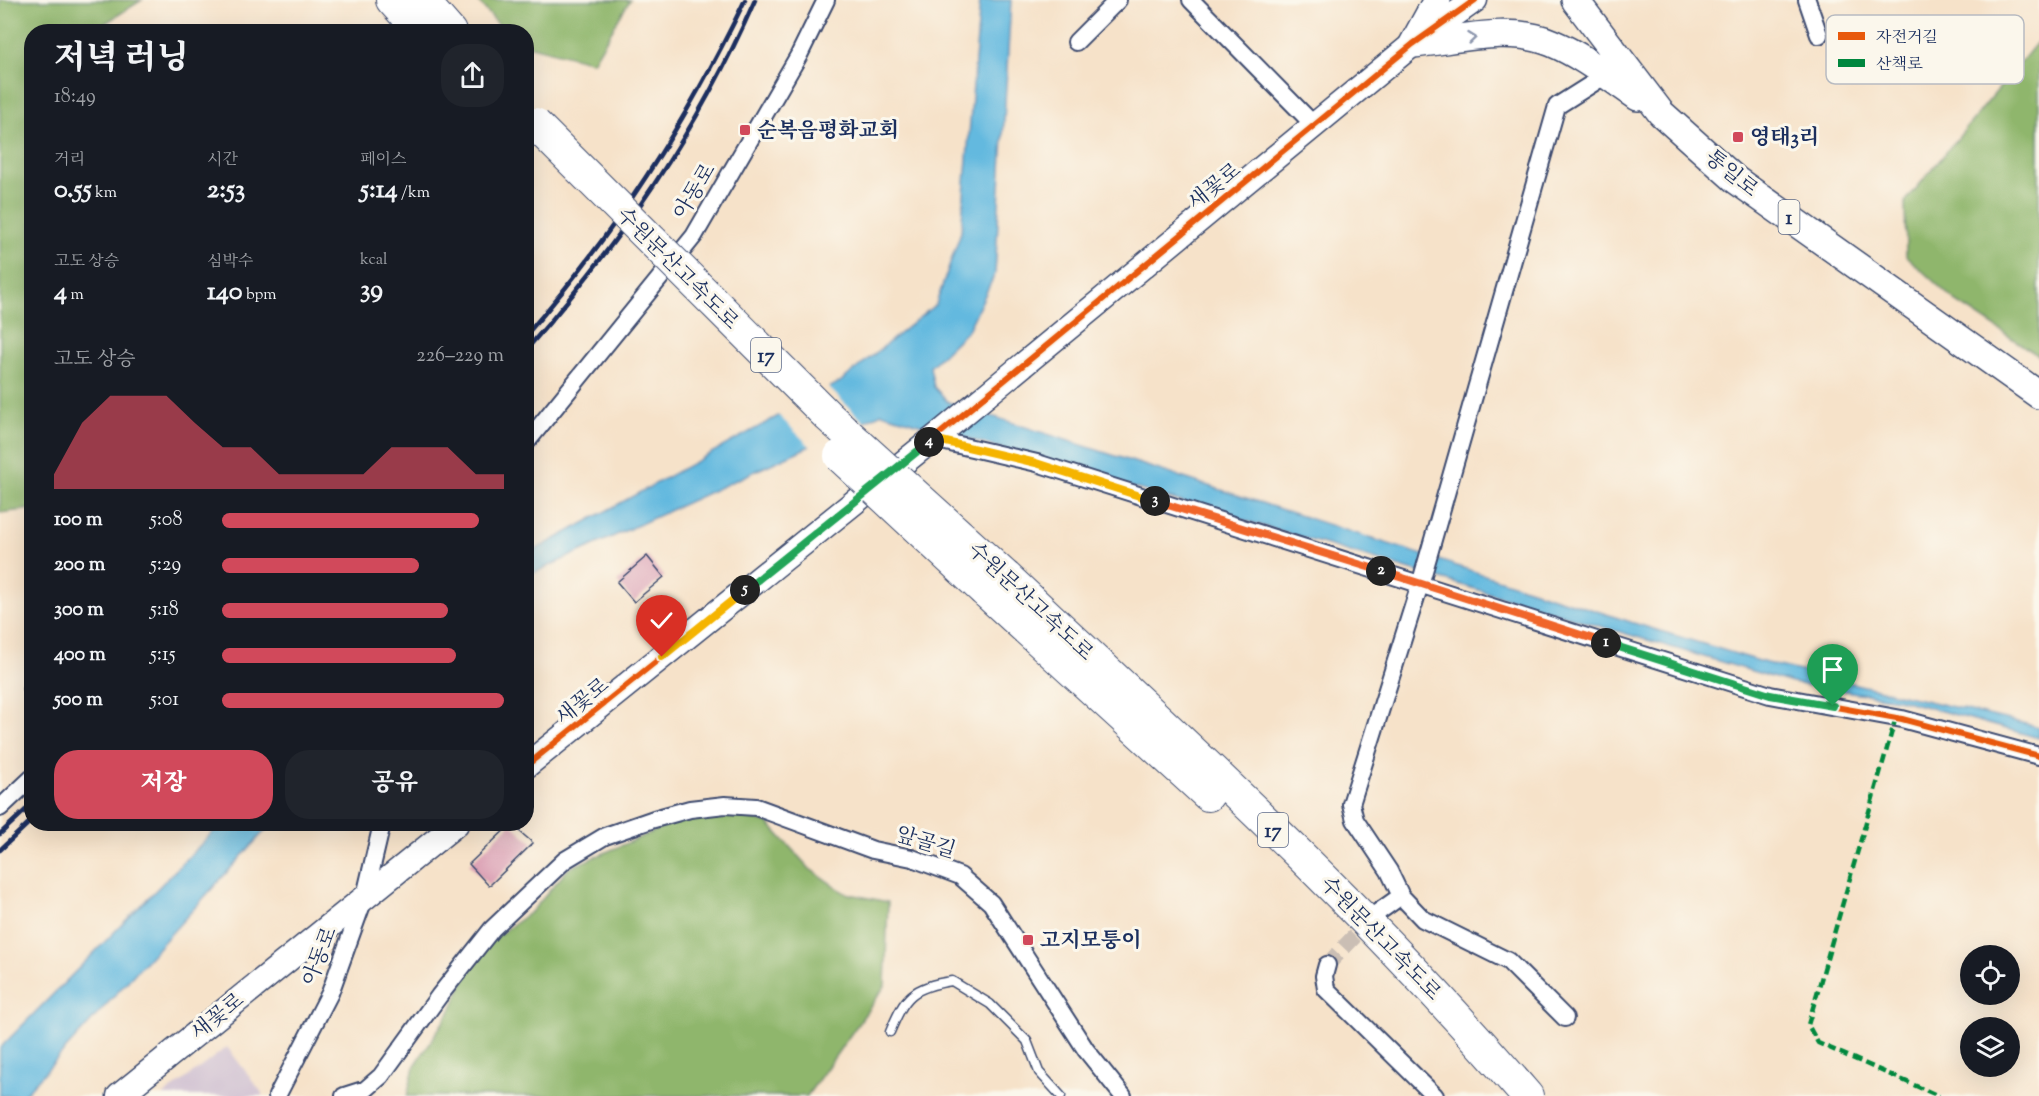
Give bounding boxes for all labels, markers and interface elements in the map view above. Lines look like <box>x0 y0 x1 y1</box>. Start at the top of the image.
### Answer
legend <box>1826 15 2024 84</box>
text: 자전거길 <box>1876 27 1938 50</box>
one-way arrow <box>1467 32 1476 45</box>
text: 저녁 러닝 <box>54 36 189 84</box>
button: share <box>441 44 504 107</box>
text: 산책로 <box>1876 54 1923 77</box>
text: 18:49 <box>54 83 96 112</box>
place label: 순복음평화교회 <box>757 117 899 147</box>
marker: 순복음평화교회 <box>738 123 752 137</box>
place label: 영태3리 <box>1750 124 1819 154</box>
marker: 영태3리 <box>1731 130 1745 144</box>
street label: 통일로 <box>1698 144 1764 205</box>
text: 거리 <box>54 149 85 172</box>
text: 시간 <box>207 149 238 172</box>
text: 페이스 <box>360 149 406 172</box>
street label: 새꽃로 <box>1182 157 1248 218</box>
street label: 아동로 <box>667 158 724 226</box>
text: 0.55 <box>54 172 92 209</box>
text: 2:53 <box>207 172 245 209</box>
text: 5:14 <box>360 172 398 209</box>
text: km <box>92 182 117 205</box>
text: /km <box>398 182 430 205</box>
road number: 1 <box>1778 200 1800 234</box>
street label: 수원문산고속도로 <box>609 201 745 337</box>
text: kcal <box>360 249 388 272</box>
text: 고도 상승 <box>54 251 119 274</box>
text: 심박수 <box>207 251 253 274</box>
text: 39 <box>360 272 383 309</box>
text: 4 <box>54 274 67 311</box>
text: 140 <box>207 274 242 311</box>
text: m <box>67 284 84 307</box>
text: bpm <box>242 284 277 307</box>
road number: 17 <box>751 338 781 372</box>
text: 226–229 m <box>416 342 504 371</box>
text: 고도 상승 <box>54 346 136 375</box>
pin: 4 <box>914 427 944 457</box>
text: 4 <box>925 430 933 453</box>
pin: 3 <box>1140 486 1170 516</box>
text: 3 <box>1152 489 1158 512</box>
text: 100 m <box>54 506 103 535</box>
text: 5:08 <box>150 506 182 535</box>
street label: 수원문산고속도로 <box>960 536 1099 669</box>
text: 200 m <box>54 551 105 580</box>
text: 5:29 <box>150 551 181 580</box>
pin: 2 <box>1366 556 1396 586</box>
text: 2 <box>1377 559 1385 582</box>
pin: 5 <box>730 575 760 605</box>
text: 5 <box>742 578 748 601</box>
pin <box>636 595 687 657</box>
text: 300 m <box>54 596 104 625</box>
text: 5:18 <box>150 596 179 625</box>
icon: check <box>645 604 678 637</box>
pin: 1 <box>1591 628 1621 658</box>
text: 1 <box>1603 631 1609 654</box>
text: 400 m <box>54 641 106 670</box>
text: 5:15 <box>150 641 176 670</box>
pin <box>1807 644 1858 706</box>
icon: arrive <box>1816 653 1849 686</box>
street label: 새꽃로 <box>550 672 616 733</box>
text: 500 m <box>54 686 103 715</box>
text: 5:01 <box>150 686 179 715</box>
button: 저장 <box>54 750 273 819</box>
button: 공유 <box>285 750 504 819</box>
road number: 17 <box>1258 813 1288 847</box>
street label: 앞골길 <box>892 821 959 867</box>
street label: 수원문산고속도로 <box>1312 871 1447 1008</box>
street label: 아동로 <box>296 923 346 991</box>
place label: 고지모퉁이 <box>1040 927 1141 957</box>
marker: 고지모퉁이 <box>1021 933 1035 947</box>
map controls <box>1960 945 2020 1077</box>
button: locate <box>1960 945 2020 1005</box>
street label: 새꽃로 <box>185 987 251 1048</box>
button: layers <box>1960 1017 2020 1077</box>

